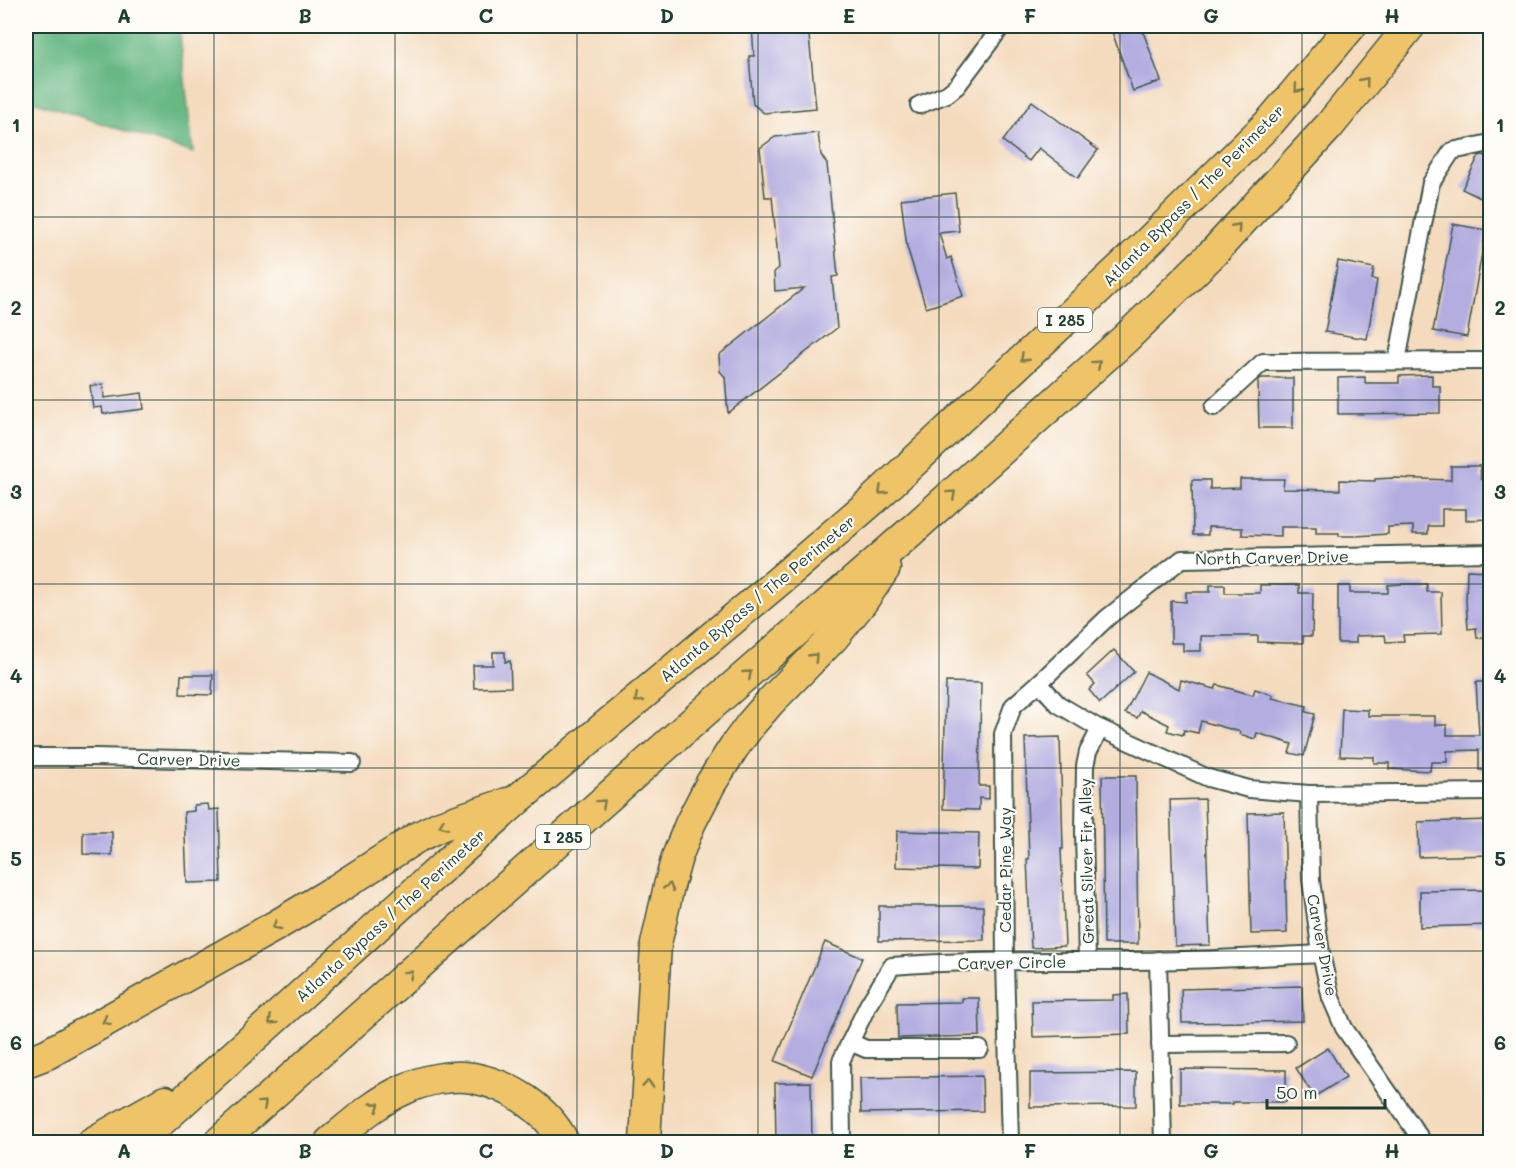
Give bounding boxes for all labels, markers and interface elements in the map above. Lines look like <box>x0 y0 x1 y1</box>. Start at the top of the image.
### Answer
text: A <box>117 2 131 28</box>
text: B <box>298 2 312 28</box>
text: C <box>479 2 494 28</box>
text: D <box>660 2 674 28</box>
text: E <box>843 2 855 28</box>
text: F <box>1024 2 1037 28</box>
text: G <box>1203 2 1219 28</box>
text: H <box>1384 2 1400 28</box>
one-way arrow <box>1358 77 1369 88</box>
one-way arrow <box>1294 82 1305 93</box>
street label: Atlanta Bypass / The Perimeter <box>1098 100 1288 290</box>
text: 1 <box>12 111 20 137</box>
text: 1 <box>1496 111 1504 137</box>
one-way arrow <box>1230 224 1241 234</box>
text: 2 <box>10 294 22 320</box>
text: 2 <box>1494 294 1506 320</box>
road number: I 285 <box>1038 308 1092 332</box>
one-way arrow <box>1021 351 1031 362</box>
one-way arrow <box>1091 360 1101 371</box>
text: 3 <box>10 478 22 504</box>
text: 3 <box>1494 478 1506 504</box>
one-way arrow <box>878 484 889 495</box>
one-way arrow <box>945 490 956 501</box>
street label: Atlanta Bypass / The Perimeter <box>655 510 859 686</box>
street label: North Carver Drive <box>1195 545 1349 569</box>
one-way arrow <box>807 654 818 665</box>
text: 4 <box>10 662 23 688</box>
text: 4 <box>1494 662 1507 688</box>
one-way arrow <box>741 670 752 681</box>
one-way arrow <box>634 691 645 702</box>
street label: Carver Drive <box>137 748 241 770</box>
street label: Great Silver Fir Alley <box>1074 778 1098 944</box>
one-way arrow <box>595 799 606 810</box>
street label: Cedar Pine Way <box>994 807 1015 933</box>
one-way arrow <box>438 818 449 831</box>
street label: Atlanta Bypass / The Perimeter <box>291 824 489 1006</box>
road number: I 285 <box>536 825 590 849</box>
text: 5 <box>10 845 22 871</box>
text: 5 <box>1494 845 1506 871</box>
one-way arrow <box>661 882 674 892</box>
street label: Carver Drive <box>1303 892 1343 998</box>
one-way arrow <box>272 918 282 930</box>
street label: Carver Circle <box>958 951 1066 973</box>
one-way arrow <box>402 970 413 981</box>
one-way arrow <box>102 1014 113 1025</box>
one-way arrow <box>268 1014 279 1025</box>
text: 6 <box>10 1029 22 1055</box>
text: 6 <box>1494 1029 1506 1055</box>
scale bar <box>1267 1072 1386 1110</box>
one-way arrow <box>642 1080 655 1089</box>
text: 50 m <box>1276 1080 1318 1104</box>
one-way arrow <box>256 1100 267 1111</box>
one-way arrow <box>369 1102 380 1113</box>
text: A <box>117 1137 131 1163</box>
text: B <box>298 1137 312 1163</box>
text: C <box>479 1137 494 1163</box>
text: D <box>660 1137 674 1163</box>
text: E <box>843 1137 855 1163</box>
text: F <box>1024 1137 1037 1163</box>
text: G <box>1203 1137 1219 1163</box>
text: H <box>1384 1137 1400 1163</box>

